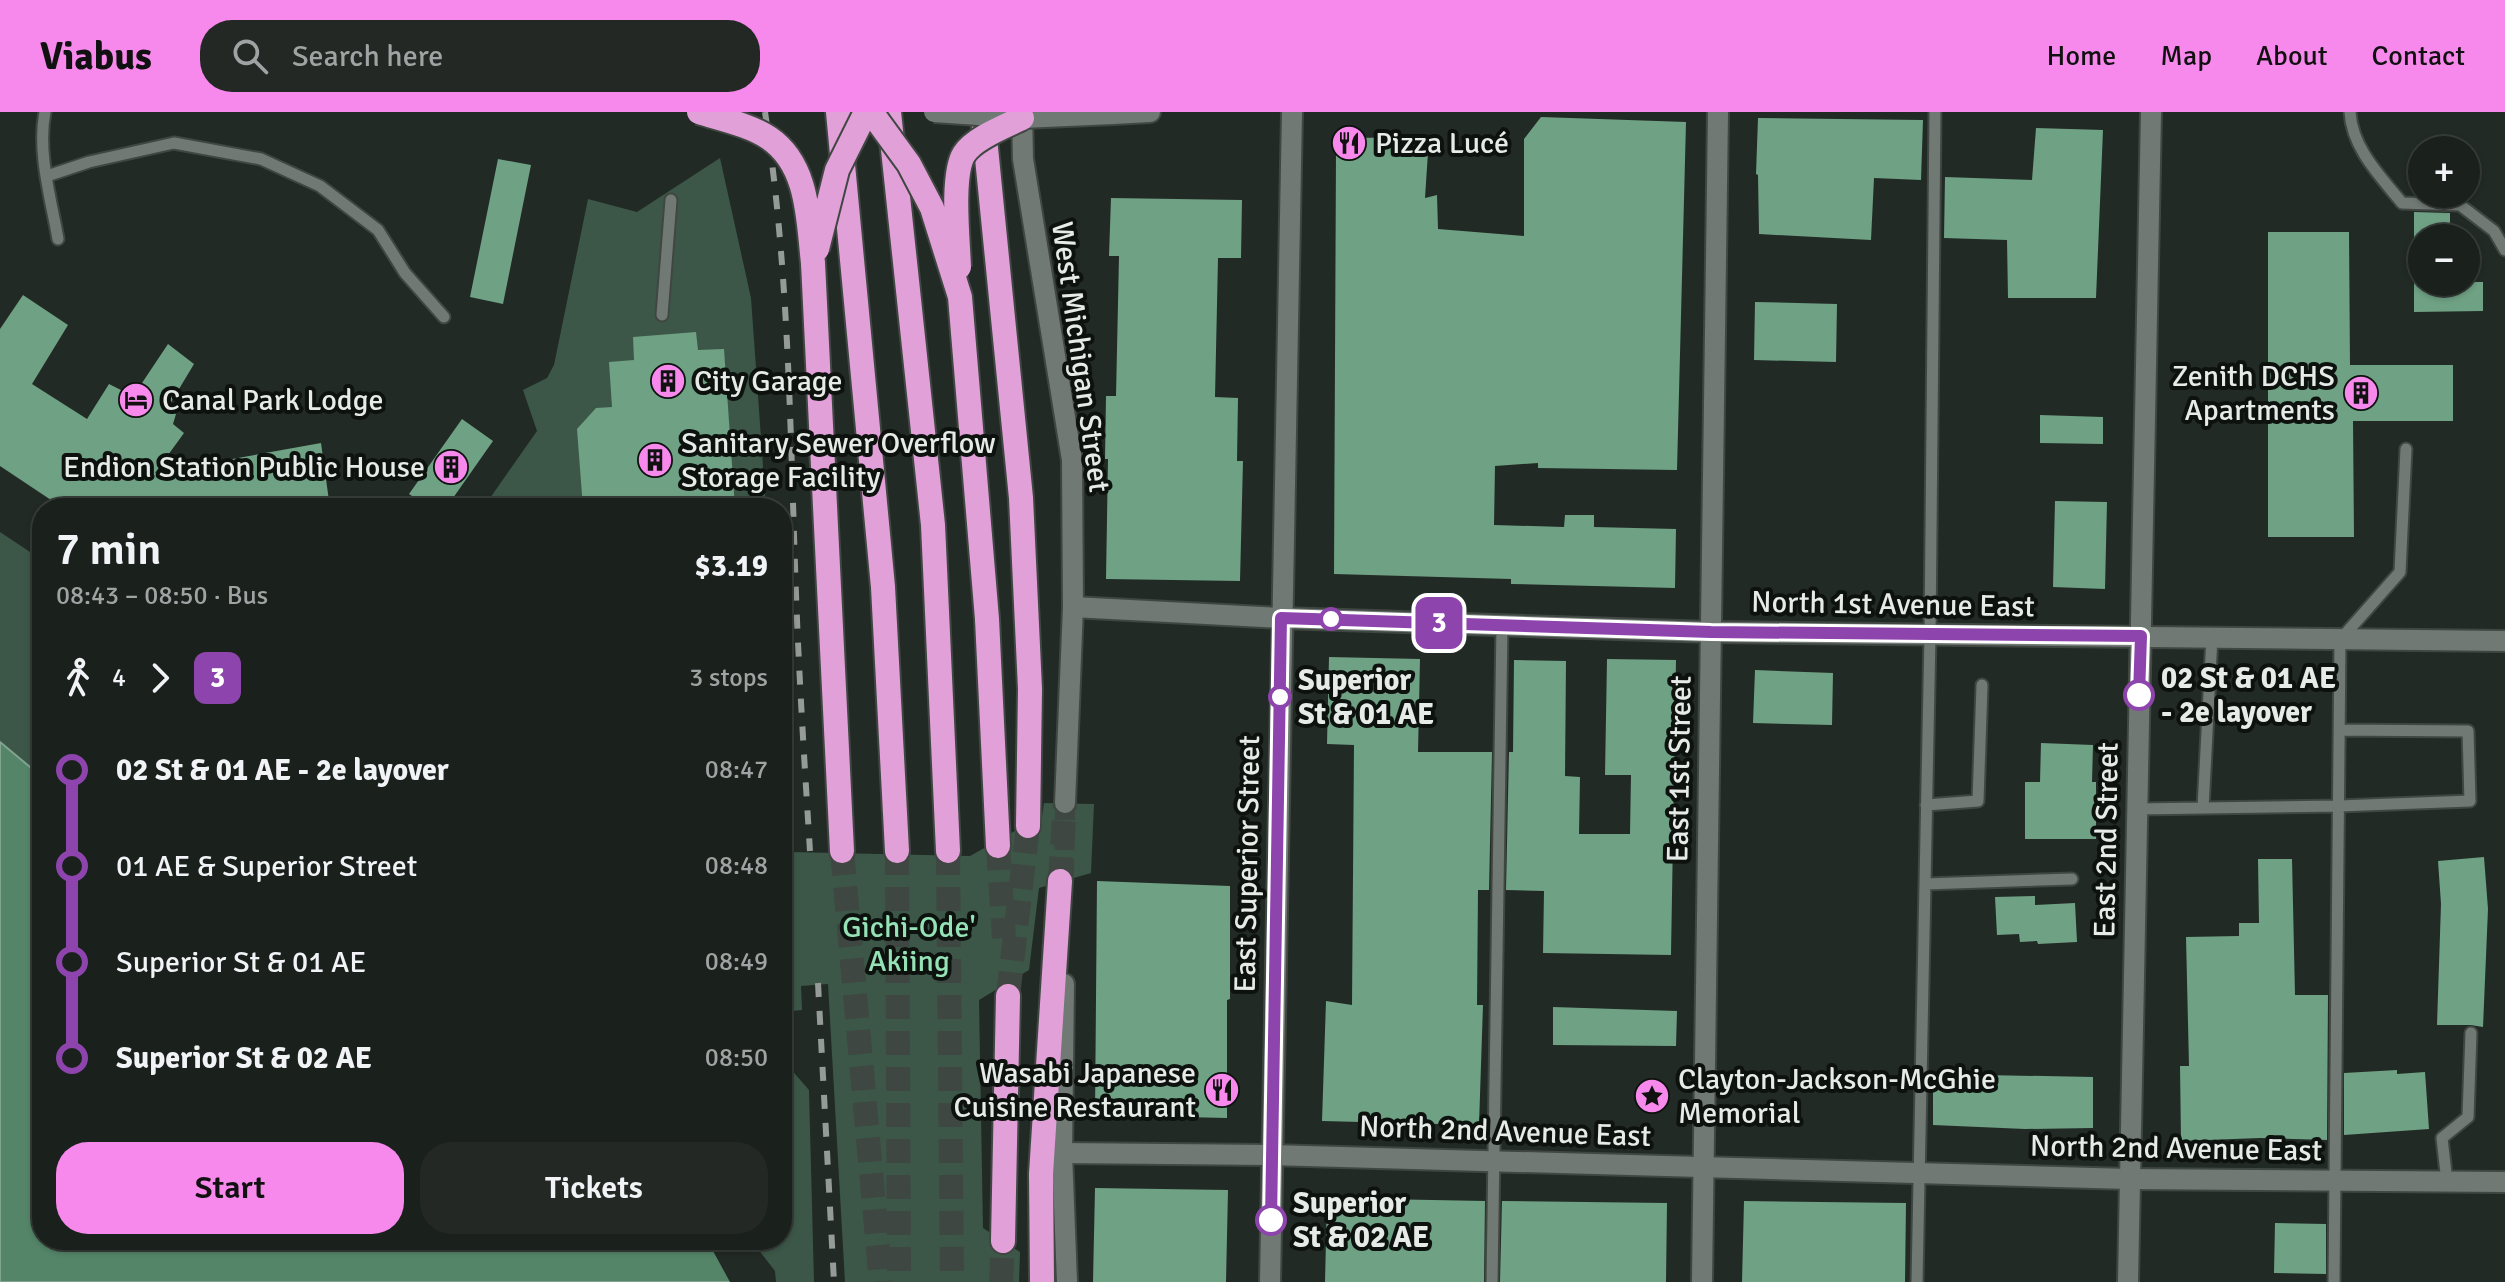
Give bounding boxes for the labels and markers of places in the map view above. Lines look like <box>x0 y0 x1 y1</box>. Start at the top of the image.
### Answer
restaurant icon: Pizza Lucé <box>1330 124 1368 162</box>
place label: Pizza Lucé <box>1375 125 1509 162</box>
place label: Zenith DCHS Apartments <box>2172 358 2335 429</box>
building icon: City Garage <box>649 362 687 400</box>
place label: City Garage <box>694 363 843 400</box>
building icon: Zenith DCHS Apartments <box>2342 374 2380 412</box>
hotel icon: Canal Park Lodge <box>117 381 155 419</box>
place label: Canal Park Lodge <box>162 382 384 419</box>
place label: Sanitary Sewer Overflow Storage Facility <box>681 425 996 496</box>
building icon: Sanitary Sewer Overflow Storage Facility <box>636 441 674 479</box>
building icon: Endion Station Public House <box>432 448 470 486</box>
place label: Endion Station Public House <box>63 449 425 486</box>
unlabelled marker <box>1320 608 1342 630</box>
place label: 02 St & 01 AE - 2e layover <box>2161 660 2336 731</box>
place label: Superior St & 01 AE <box>1298 662 1434 733</box>
marker: 02 St & 01 AE - 2e layover <box>2124 680 2154 710</box>
marker: Superior St & 01 AE <box>1269 686 1291 708</box>
place label: Wasabi Japanese Cuisine Restaurant <box>954 1055 1196 1126</box>
place label: Clayton-Jackson-McGhie Memorial <box>1678 1061 1996 1132</box>
restaurant icon: Wasabi Japanese Cuisine Restaurant <box>1203 1071 1241 1109</box>
place icon: Clayton-Jackson-McGhie Memorial <box>1633 1077 1671 1115</box>
place label: Superior St & 02 AE <box>1293 1185 1429 1256</box>
marker: Superior St & 02 AE <box>1256 1205 1286 1235</box>

